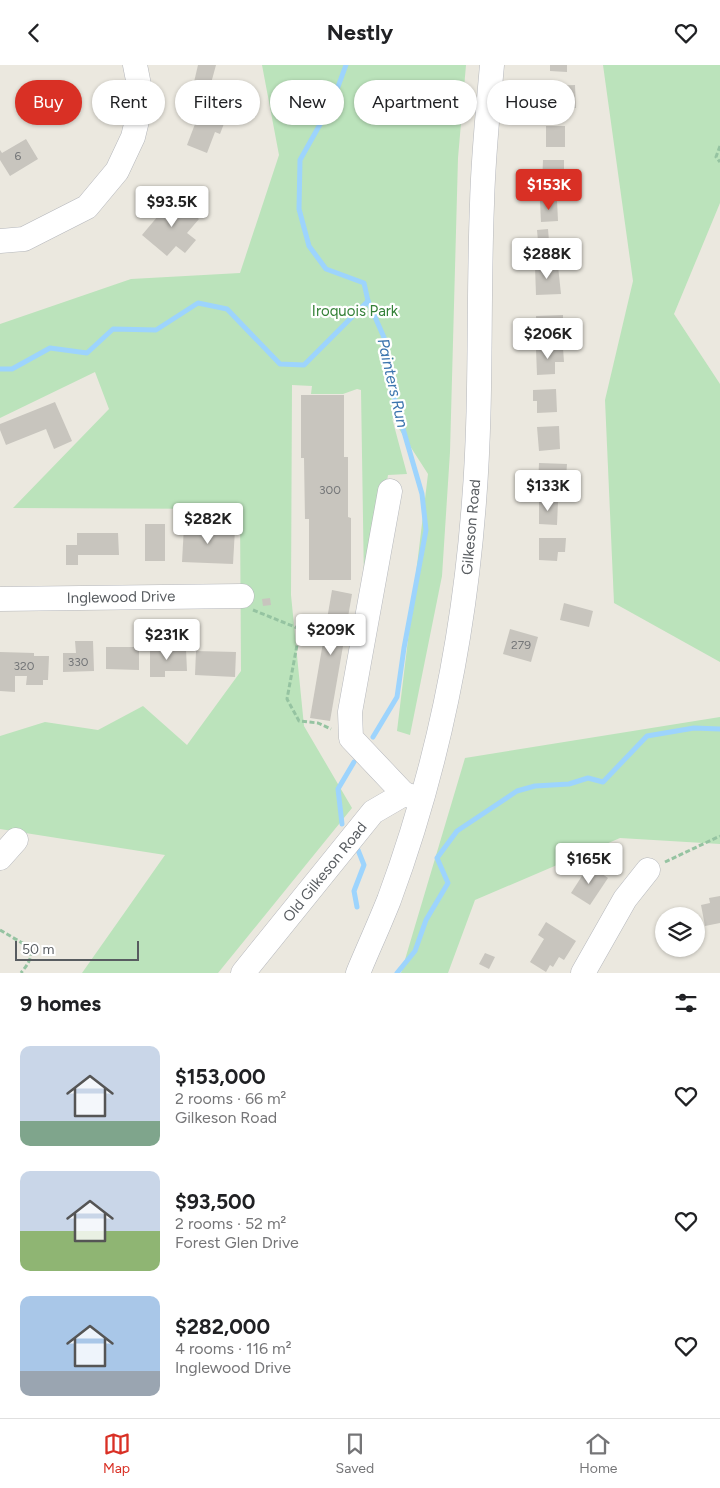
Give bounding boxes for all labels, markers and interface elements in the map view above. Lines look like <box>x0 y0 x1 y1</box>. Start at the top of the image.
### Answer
icon: back <box>20 19 48 47</box>
text: Nestly <box>327 19 393 46</box>
icon: heart <box>672 19 700 47</box>
chip: Buy <box>15 80 82 125</box>
chip: Rent <box>92 80 165 125</box>
chip: Filters <box>175 80 260 125</box>
chip: New <box>270 80 344 125</box>
chip: Apartment <box>354 80 477 125</box>
chip: House <box>487 80 575 125</box>
house number: 6 <box>15 149 22 163</box>
pin: $153K <box>514 169 584 211</box>
text: $153K <box>527 175 571 194</box>
pin: $93.5K <box>131 185 213 228</box>
text: $93.5K <box>147 192 197 211</box>
pin: $288K <box>512 237 582 280</box>
text: $288K <box>523 244 571 263</box>
park label: Iroquois Park <box>312 302 399 320</box>
pin: $206K <box>513 317 583 360</box>
text: $206K <box>524 324 572 343</box>
water label: Painters Run <box>374 337 412 429</box>
pin: $133K <box>513 469 583 512</box>
text: $133K <box>526 476 570 495</box>
street label: Gilkeson Road <box>458 479 484 575</box>
house number: 300 <box>319 483 341 497</box>
pin: $282K <box>173 503 243 545</box>
text: $282K <box>184 509 232 528</box>
street label: Inglewood Drive <box>66 587 176 607</box>
pin: $209K <box>296 613 366 656</box>
pin: $231K <box>132 619 202 661</box>
text: $209K <box>307 620 355 639</box>
text: $231K <box>145 625 189 644</box>
house number: 279 <box>511 638 531 652</box>
house number: 330 <box>68 655 89 669</box>
house number: 320 <box>14 659 35 673</box>
street label: Old Gilkeson Road <box>279 818 371 926</box>
pin: $165K <box>554 843 624 885</box>
text: $165K <box>567 849 611 868</box>
map controls <box>655 907 705 957</box>
button: layers <box>655 907 705 957</box>
scale bar <box>15 938 139 961</box>
text: 50 m <box>22 941 54 958</box>
icon: filters <box>672 989 700 1017</box>
text: 9 homes <box>20 991 101 1016</box>
text: $153,000 <box>175 1064 266 1089</box>
icon: home <box>60 1066 120 1126</box>
icon: heart <box>672 1082 700 1110</box>
text: 2 rooms · 66 m² <box>175 1089 286 1108</box>
text: Gilkeson Road <box>175 1108 277 1127</box>
text: $93,500 <box>175 1189 255 1214</box>
icon: home <box>60 1191 120 1251</box>
icon: heart <box>672 1207 700 1235</box>
text: 2 rooms · 52 m² <box>175 1214 286 1233</box>
text: Forest Glen Drive <box>175 1233 299 1252</box>
text: $282,000 <box>175 1314 270 1339</box>
icon: home <box>60 1316 120 1376</box>
icon: heart <box>672 1332 700 1360</box>
text: 4 rooms · 116 m² <box>175 1339 292 1358</box>
text: Inglewood Drive <box>175 1358 291 1377</box>
tab: Map <box>103 1430 131 1477</box>
tab: Saved <box>336 1430 374 1477</box>
tab: Home <box>579 1430 617 1477</box>

